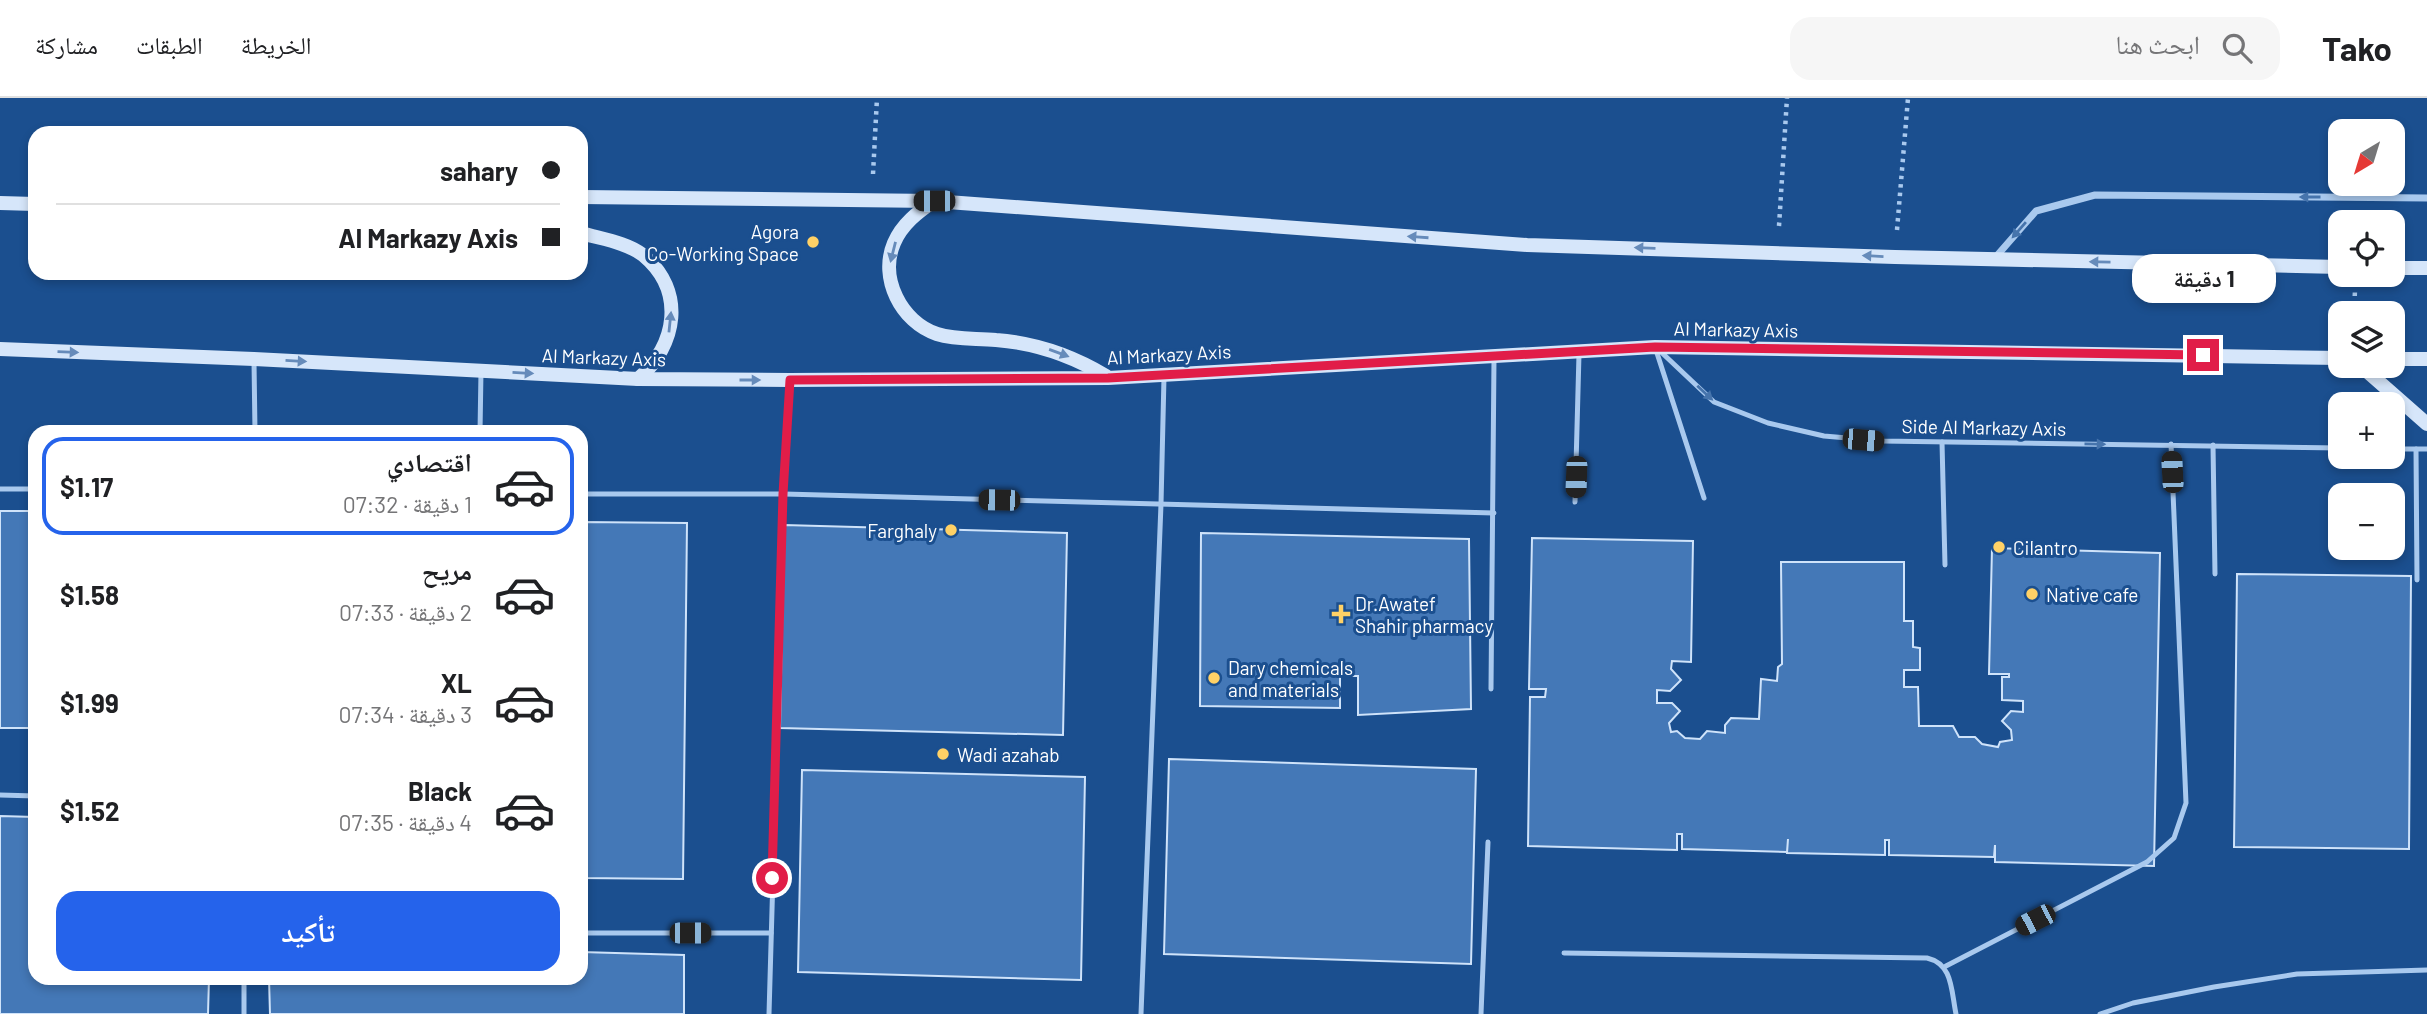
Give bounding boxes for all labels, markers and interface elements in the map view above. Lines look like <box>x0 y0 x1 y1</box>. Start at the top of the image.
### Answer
search box <box>1790 17 2280 80</box>
text: ابحث هنا <box>2116 28 2200 59</box>
text: Tako <box>2322 28 2392 68</box>
icon: search <box>2218 29 2256 67</box>
text: مشاركة <box>35 30 98 59</box>
text: الطبقات <box>136 30 203 59</box>
text: الخريطة <box>241 30 311 59</box>
north arrow <box>2328 119 2404 196</box>
map controls <box>2328 119 2405 560</box>
text: sahary <box>440 155 518 186</box>
car <box>914 191 956 212</box>
one-way arrow <box>2299 191 2321 203</box>
button: locate <box>2328 210 2405 287</box>
place label: Agora Co-Working Space <box>647 220 799 265</box>
one-way arrow <box>2012 221 2028 238</box>
text: Al Markazy Axis <box>338 222 518 253</box>
one-way arrow <box>1407 231 1429 242</box>
marker: Agora Co-Working Space <box>805 234 821 250</box>
one-way arrow <box>887 241 898 263</box>
one-way arrow <box>1634 242 1656 254</box>
one-way arrow <box>1861 250 1883 261</box>
callout: 1 دقيقة <box>2131 254 2275 302</box>
one-way arrow <box>2089 256 2111 267</box>
text: 1 دقيقة <box>2173 264 2235 292</box>
button: layers <box>2328 301 2405 378</box>
one-way arrow <box>665 310 676 332</box>
street label: Al Markazy Axis <box>1674 316 1798 342</box>
street label: Al Markazy Axis <box>1106 339 1232 369</box>
route end <box>2187 339 2219 371</box>
street label: Al Markazy Axis <box>541 343 667 371</box>
one-way arrow <box>57 346 79 357</box>
one-way arrow <box>1049 348 1070 359</box>
one-way arrow <box>285 356 307 367</box>
one-way arrow <box>512 368 534 379</box>
one-way arrow <box>739 374 761 385</box>
one-way arrow <box>1696 385 1713 401</box>
button: + <box>2328 392 2405 469</box>
street label: Side Al Markazy Axis <box>1901 414 2067 440</box>
car <box>1842 428 1885 452</box>
one-way arrow <box>2084 438 2106 449</box>
text: اقتصادي <box>387 446 472 477</box>
car <box>2161 450 2184 494</box>
icon: car <box>493 455 556 518</box>
car <box>1565 456 1588 498</box>
text: $1.17 <box>60 471 113 502</box>
button: − <box>2328 483 2405 560</box>
car <box>978 489 1021 511</box>
text: 1 دقيقة · 07:32 <box>343 490 472 518</box>
place label: Farghaly <box>867 519 937 542</box>
marker: Farghaly <box>943 522 959 538</box>
place label: Cilantro <box>2013 536 2078 559</box>
marker: Cilantro <box>1991 539 2007 555</box>
text: مريح <box>422 554 472 585</box>
icon: car <box>493 563 556 626</box>
text: $1.58 <box>60 579 119 610</box>
place label: Native cafe <box>2046 583 2138 606</box>
marker: Native cafe <box>2024 586 2040 602</box>
place label: Dr.Awatef Shahir pharmacy <box>1355 592 1493 637</box>
text: 2 دقيقة · 07:33 <box>339 598 472 626</box>
marker: Dr.Awatef Shahir pharmacy <box>1333 606 1349 622</box>
place label: Dary chemicals and materials <box>1228 656 1353 701</box>
text: XL <box>441 667 472 698</box>
marker: Dary chemicals and materials <box>1206 670 1222 686</box>
icon: car <box>493 671 556 734</box>
text: $1.99 <box>60 687 119 718</box>
text: 3 دقيقة · 07:34 <box>339 700 472 728</box>
place label: Wadi azahab <box>957 743 1060 766</box>
marker: Wadi azahab <box>935 746 951 762</box>
text: Black <box>408 775 472 806</box>
icon: car <box>493 779 556 842</box>
text: $1.52 <box>60 795 120 826</box>
text: 4 دقيقة · 07:35 <box>339 808 472 836</box>
route start <box>756 862 788 894</box>
button: تأكيد <box>56 891 560 971</box>
car <box>2012 901 2059 939</box>
car <box>670 923 712 944</box>

